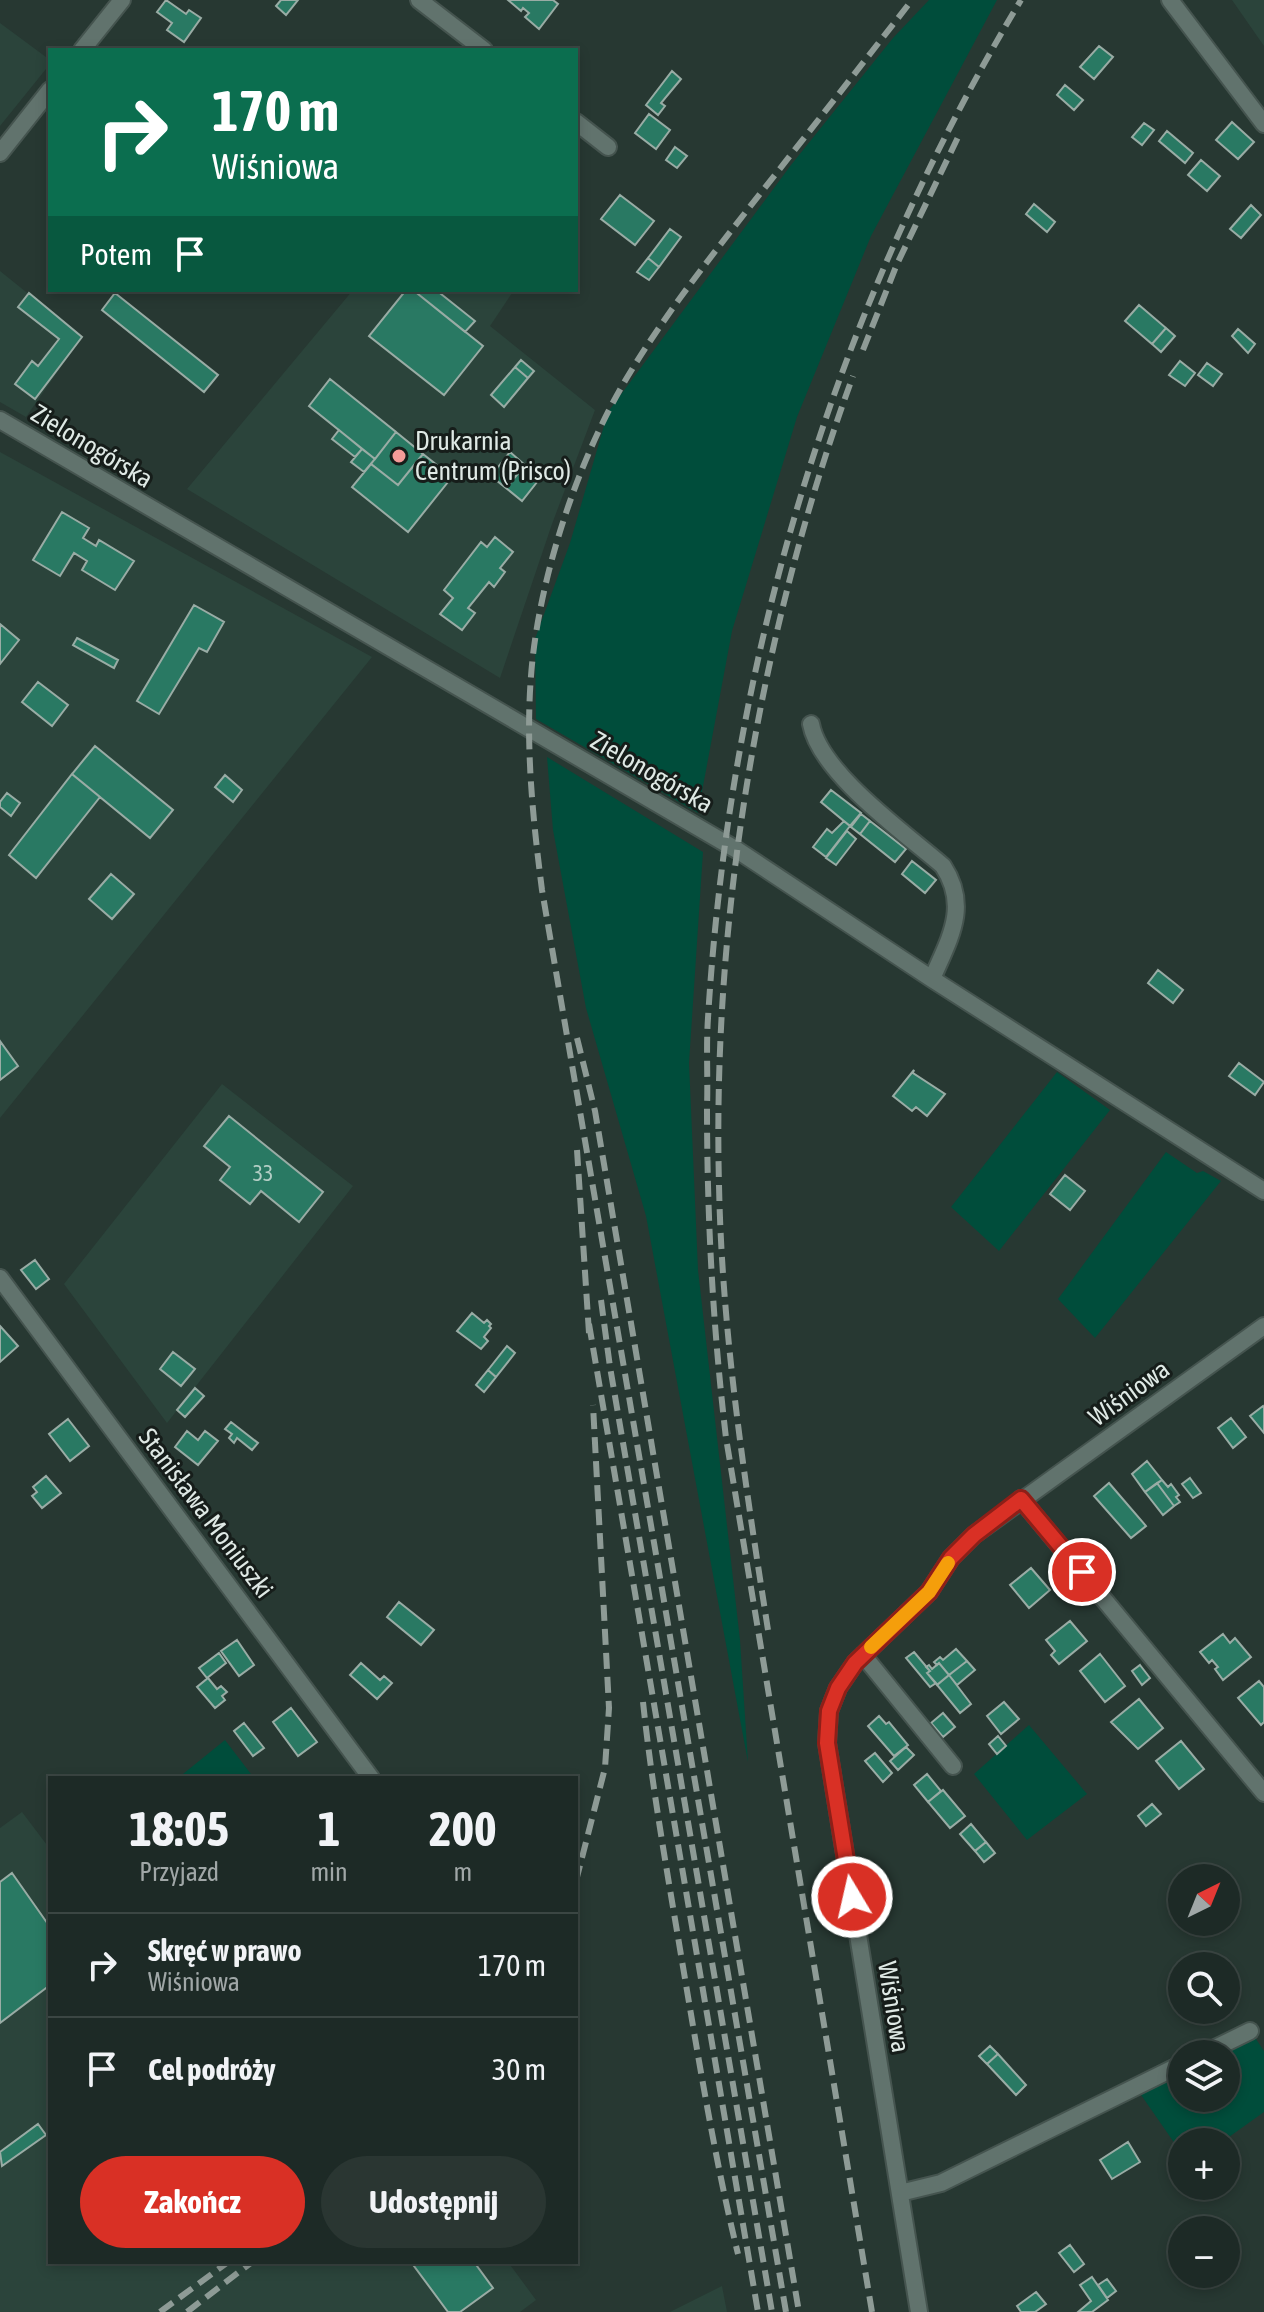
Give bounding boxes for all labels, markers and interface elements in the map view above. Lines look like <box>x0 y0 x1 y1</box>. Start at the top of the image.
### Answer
text: 170 m <box>212 79 339 143</box>
icon: right <box>80 80 184 184</box>
text: Wiśniowa <box>212 145 339 187</box>
icon: arrive <box>168 232 212 276</box>
text: Potem <box>80 237 152 271</box>
street label: Zielonogórska <box>26 398 158 494</box>
place label: Drukarnia Centrum (Prisco) <box>415 426 571 486</box>
marker: Drukarnia Centrum (Prisco) <box>390 447 408 465</box>
street label: Zielonogórska <box>585 725 719 819</box>
house number: 33 <box>253 1160 273 1186</box>
street label: Wiśniowa <box>1083 1354 1175 1432</box>
street label: Stanisława Moniuszki <box>133 1422 279 1604</box>
pin <box>1048 1538 1116 1606</box>
icon: arrive <box>1060 1550 1104 1594</box>
text: 18:05 <box>129 1801 229 1856</box>
text: 1 <box>318 1801 340 1856</box>
text: 200 <box>429 1801 497 1856</box>
position arrow <box>810 1855 894 1939</box>
text: Przyjazd <box>139 1857 219 1887</box>
text: min <box>310 1857 348 1887</box>
text: m <box>453 1857 472 1887</box>
north arrow <box>1168 1864 1240 1936</box>
map controls <box>1168 1864 1240 2288</box>
text: Skręć w prawo <box>148 1933 301 1967</box>
icon: right <box>80 1943 124 1987</box>
text: 170 m <box>478 1948 546 1982</box>
button: search <box>1168 1952 1240 2024</box>
street label: Wiśniowa <box>872 1959 916 2055</box>
text: Wiśniowa <box>148 1967 240 1997</box>
button: layers <box>1168 2040 1240 2112</box>
icon: arrive <box>80 2047 124 2091</box>
text: Cel podróży <box>148 2052 276 2086</box>
text: 30 m <box>492 2052 546 2086</box>
button: + <box>1168 2128 1240 2200</box>
button: Zakończ <box>80 2156 305 2248</box>
button: Udostępnij <box>321 2156 546 2248</box>
button: − <box>1168 2216 1240 2288</box>

